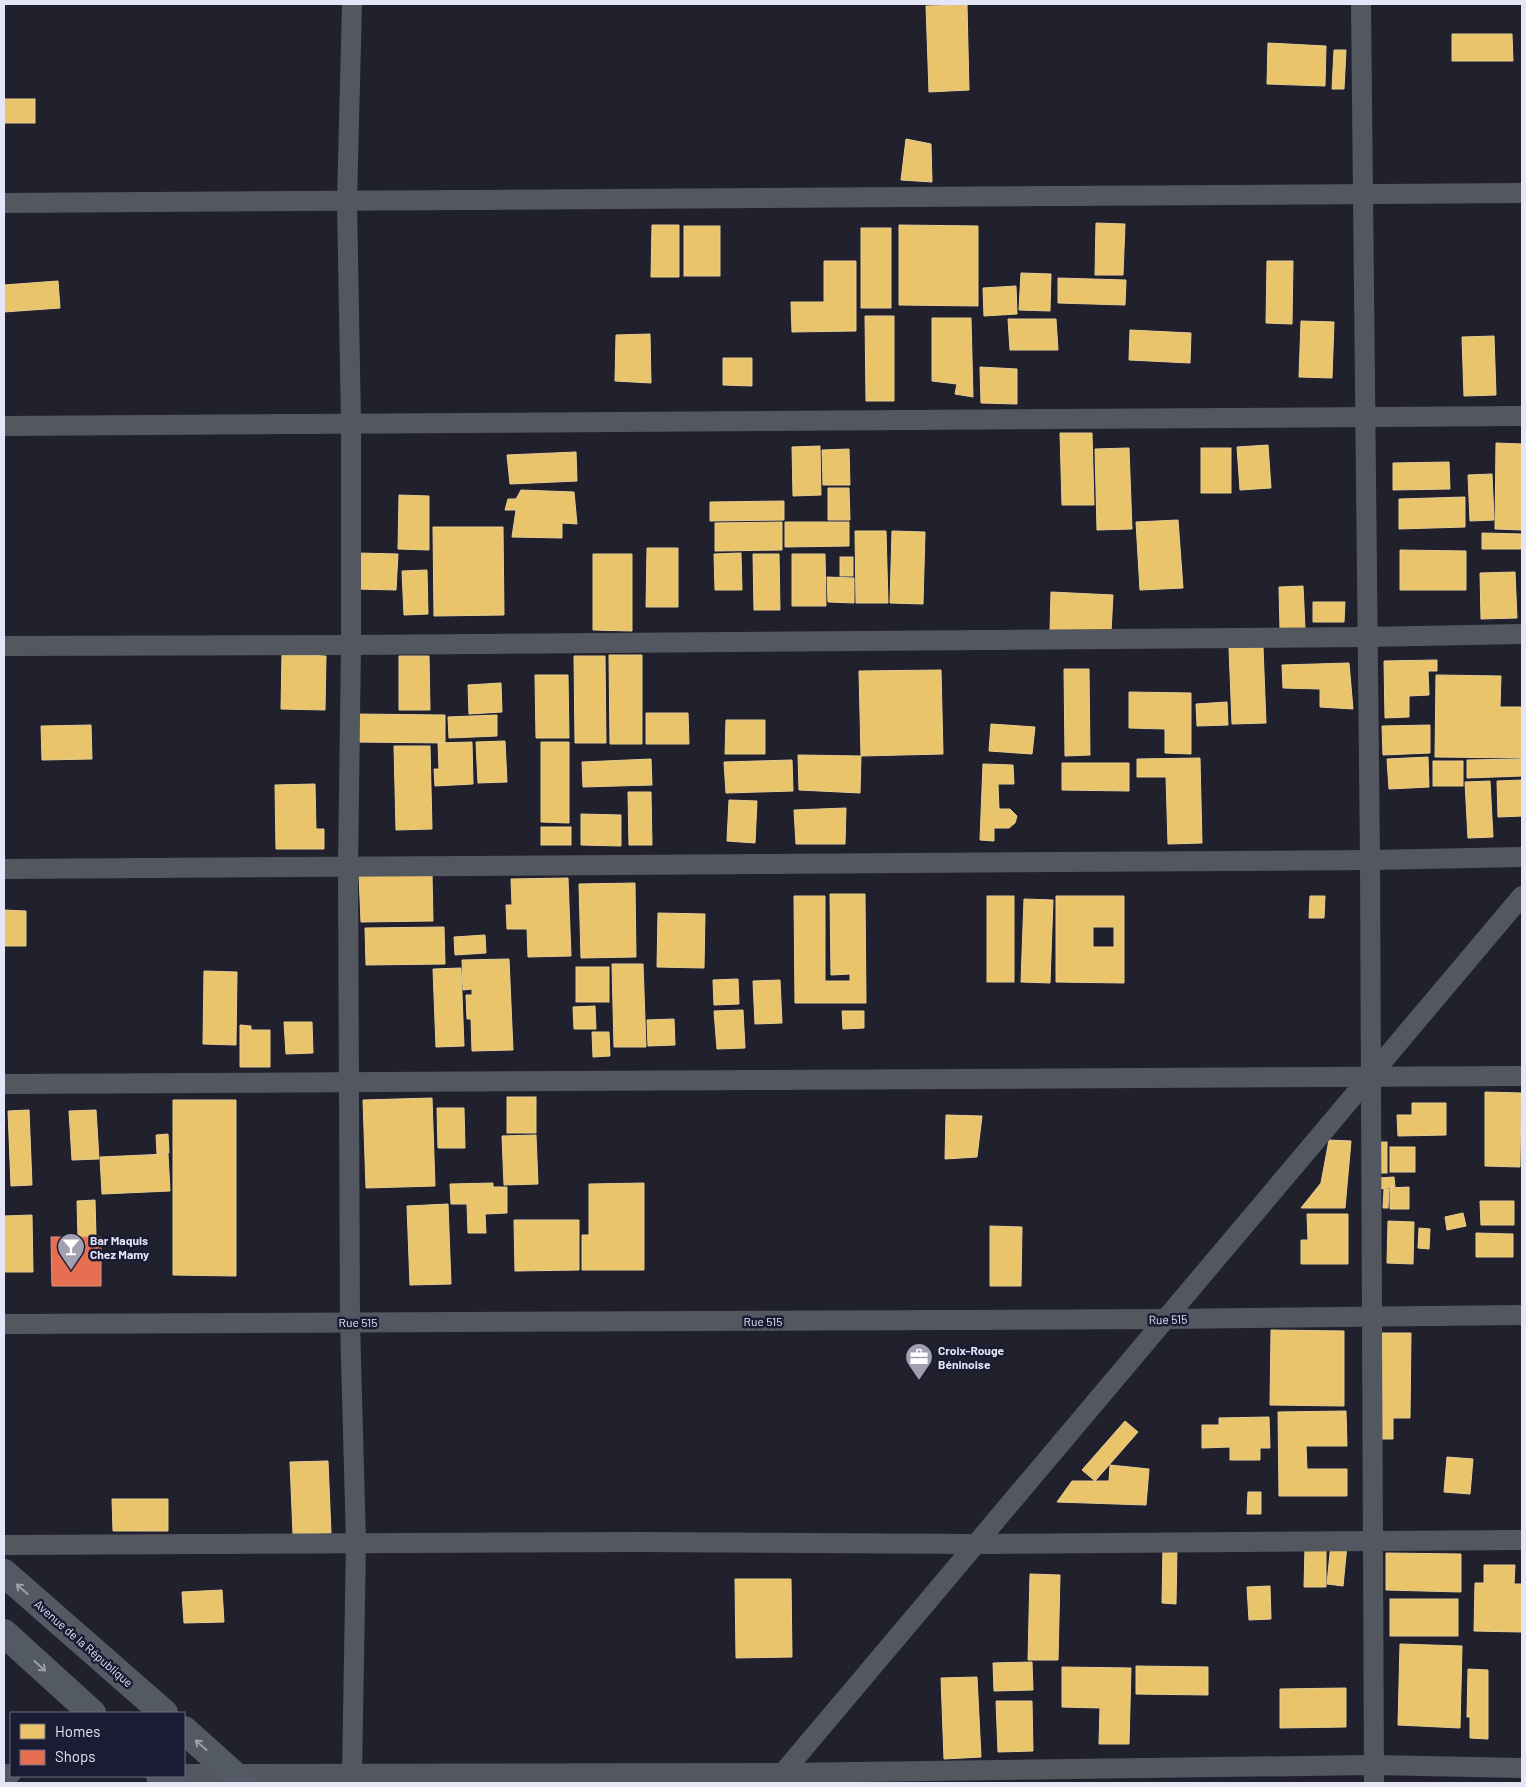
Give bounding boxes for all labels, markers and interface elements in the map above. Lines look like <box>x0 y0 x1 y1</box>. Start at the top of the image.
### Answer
bar icon: Bar Maquis Chez Mamy <box>56 1232 86 1271</box>
place label: Bar Maquis Chez Mamy <box>90 1233 149 1261</box>
street label: Rue 515 <box>1148 1312 1188 1326</box>
street label: Rue 515 <box>744 1314 782 1328</box>
street label: Rue 515 <box>339 1315 377 1329</box>
office icon: Croix-Rouge Béninoise <box>904 1342 934 1381</box>
place label: Croix-Rouge Béninoise <box>938 1343 1005 1371</box>
one-way arrow <box>15 1583 28 1595</box>
street label: Avenue de la République <box>32 1596 136 1690</box>
one-way arrow <box>33 1660 46 1671</box>
legend <box>10 1712 185 1777</box>
text: Homes <box>55 1722 100 1740</box>
one-way arrow <box>194 1739 207 1751</box>
text: Shops <box>55 1747 95 1765</box>

